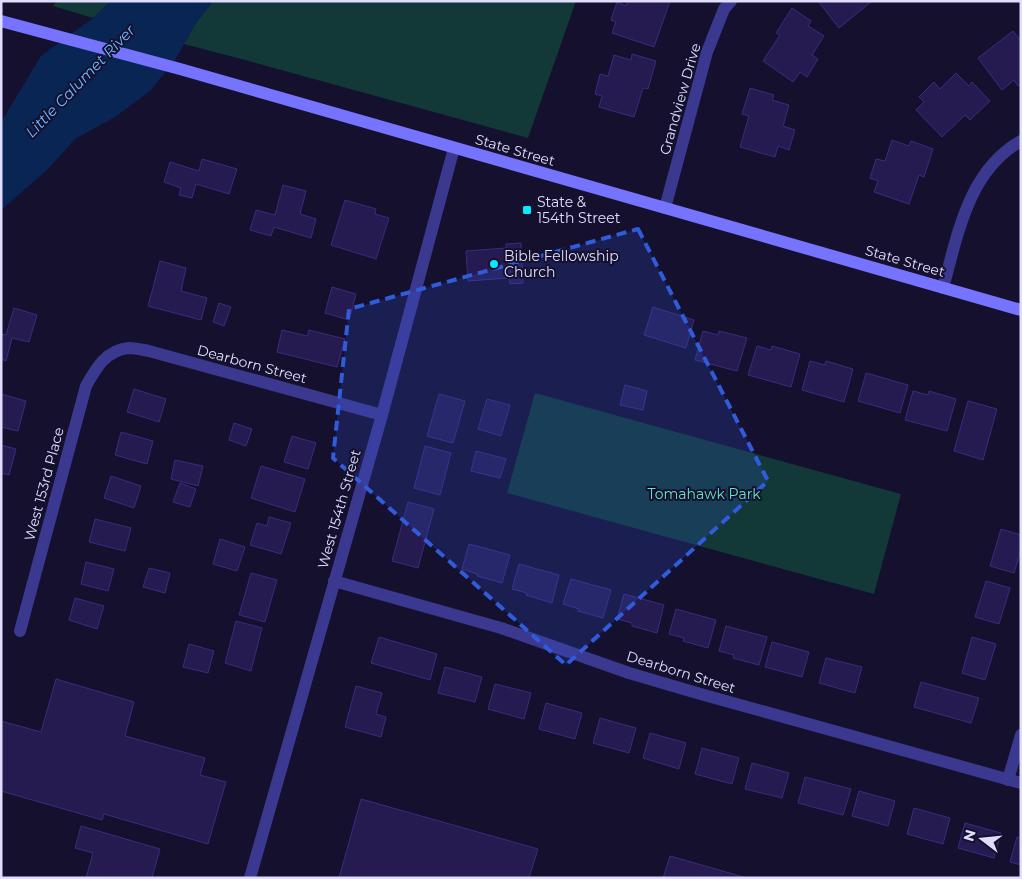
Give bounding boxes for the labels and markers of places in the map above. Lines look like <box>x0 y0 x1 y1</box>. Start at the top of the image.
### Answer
place label: State & 154th Street <box>537 193 621 227</box>
marker: State & 154th Street <box>521 204 533 216</box>
place label: Bible Fellowship Church <box>504 247 619 281</box>
marker: Bible Fellowship Church <box>488 258 500 270</box>

